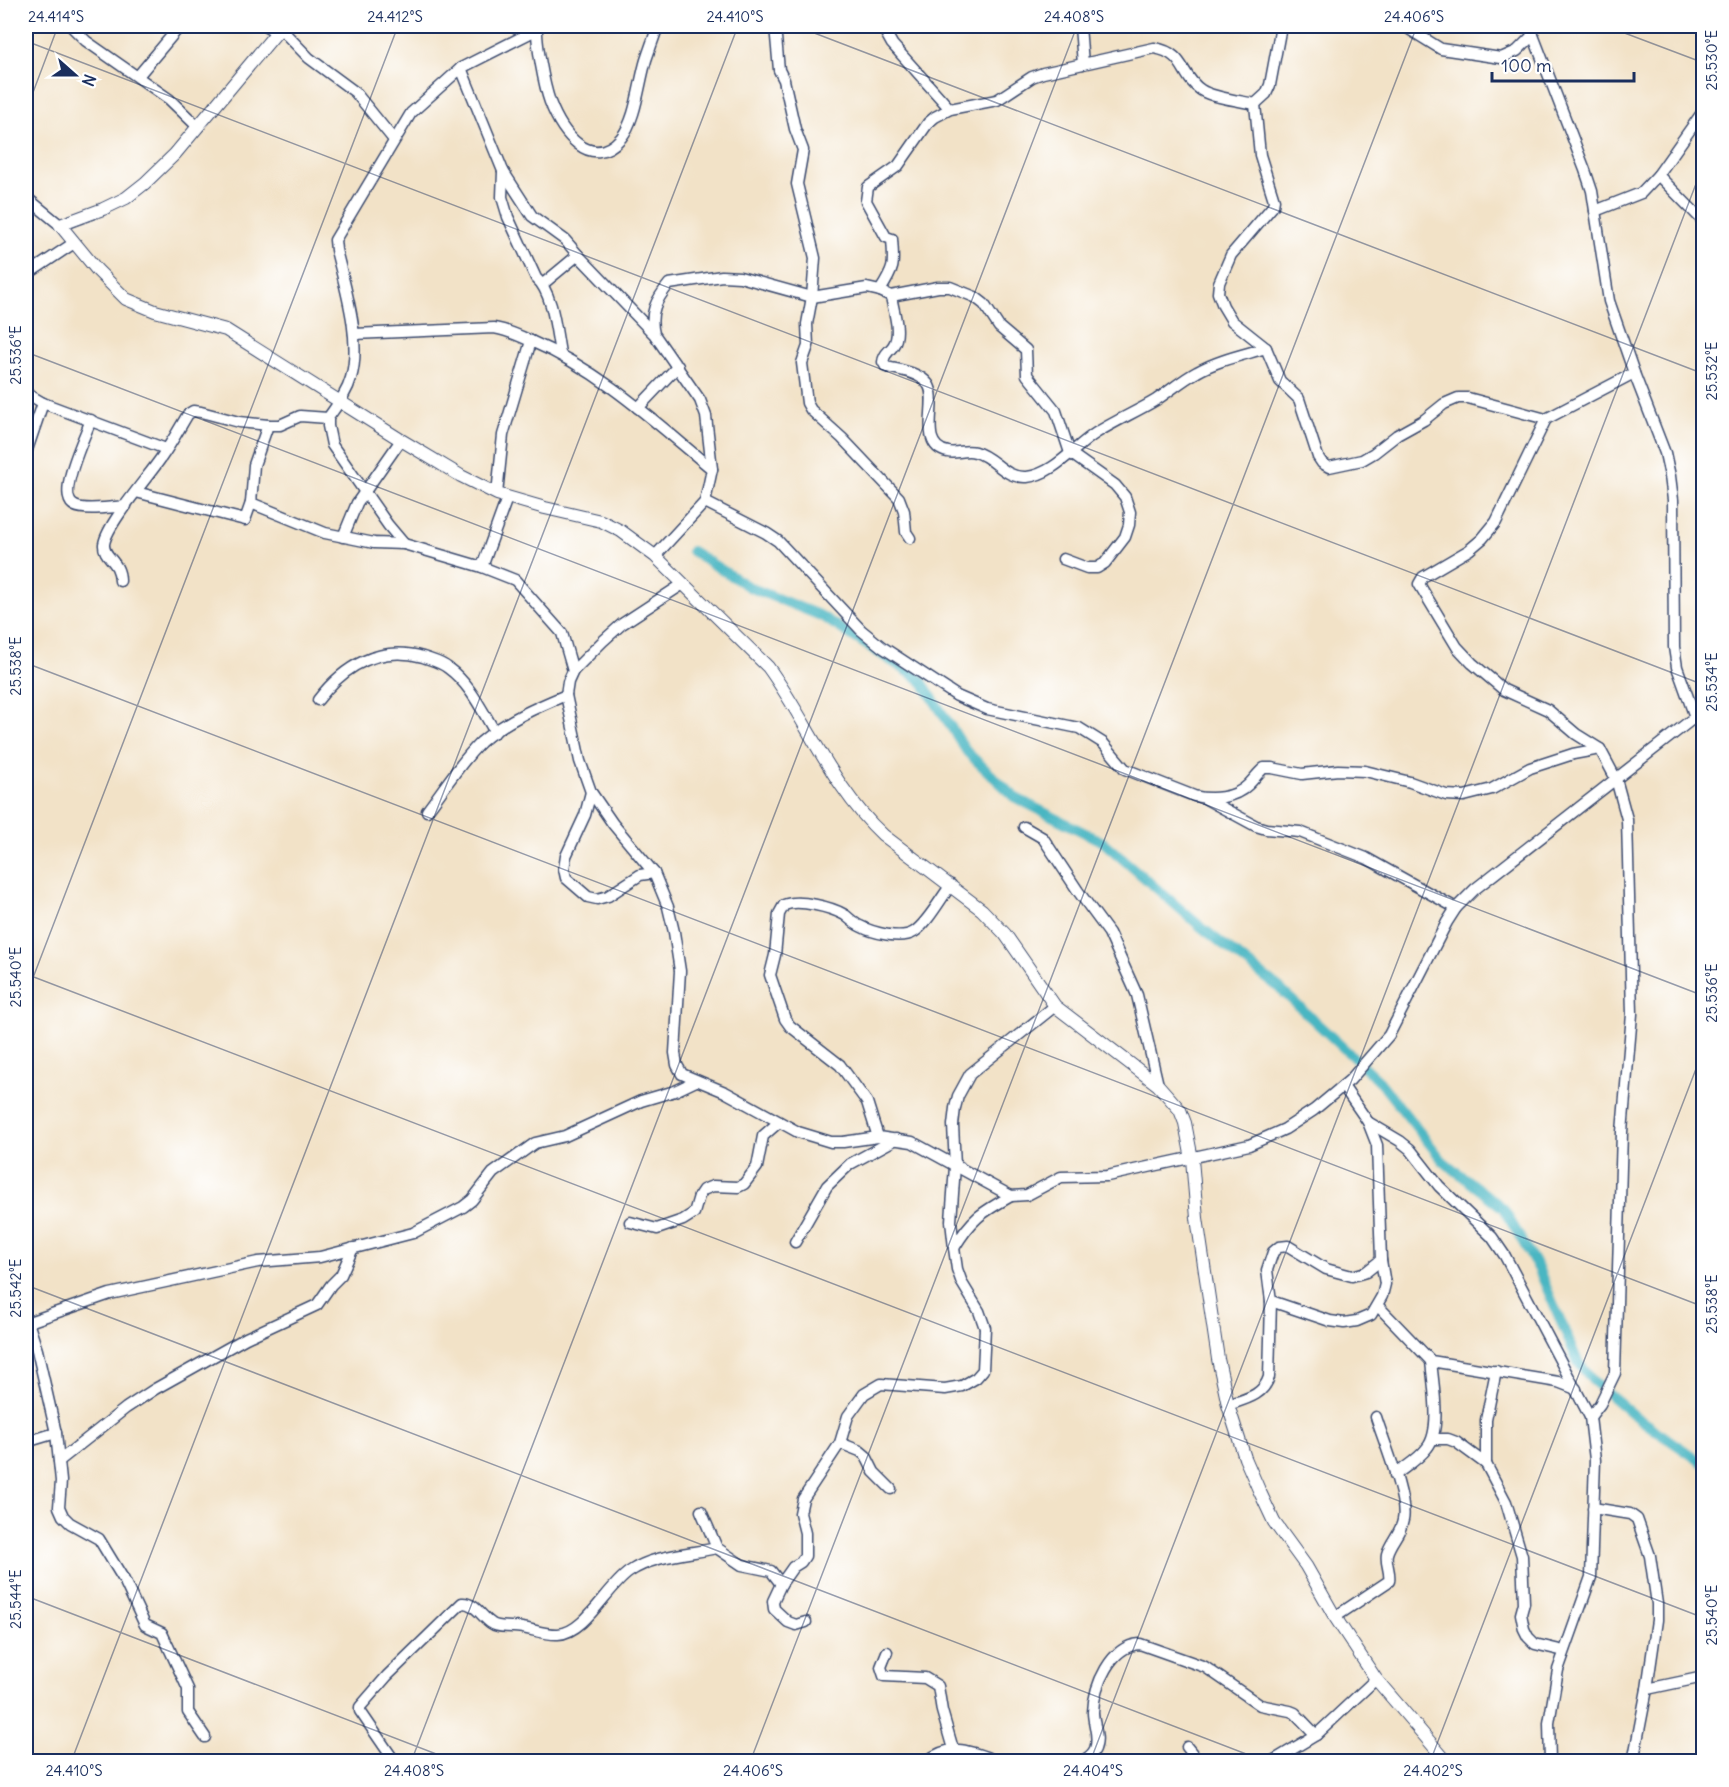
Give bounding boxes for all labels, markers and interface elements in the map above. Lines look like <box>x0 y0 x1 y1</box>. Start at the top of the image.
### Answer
text: 24.414°S <box>28 7 84 26</box>
text: 24.412°S <box>367 7 423 26</box>
text: 24.410°S <box>706 7 764 26</box>
text: 24.408°S <box>1044 7 1104 26</box>
text: 24.406°S <box>1384 7 1444 26</box>
text: 25.530°E <box>1702 29 1721 90</box>
north arrow <box>45 45 105 105</box>
scale bar <box>1492 45 1634 83</box>
text: 100 m <box>1501 54 1552 77</box>
text: N <box>78 72 100 89</box>
text: 25.536°E <box>6 325 25 385</box>
text: 25.532°E <box>1702 341 1721 401</box>
text: 25.538°E <box>6 636 25 696</box>
text: 25.534°E <box>1702 652 1721 712</box>
text: 25.540°E <box>6 946 25 1007</box>
text: 25.536°E <box>1702 963 1721 1023</box>
text: 25.542°E <box>6 1258 25 1318</box>
text: 25.538°E <box>1702 1274 1721 1334</box>
text: 25.544°E <box>6 1569 25 1629</box>
text: 25.540°E <box>1702 1584 1721 1645</box>
text: 24.410°S <box>45 1761 103 1780</box>
text: 24.408°S <box>384 1761 444 1780</box>
text: 24.406°S <box>723 1761 783 1780</box>
text: 24.404°S <box>1063 1761 1123 1780</box>
text: 24.402°S <box>1403 1761 1463 1780</box>

